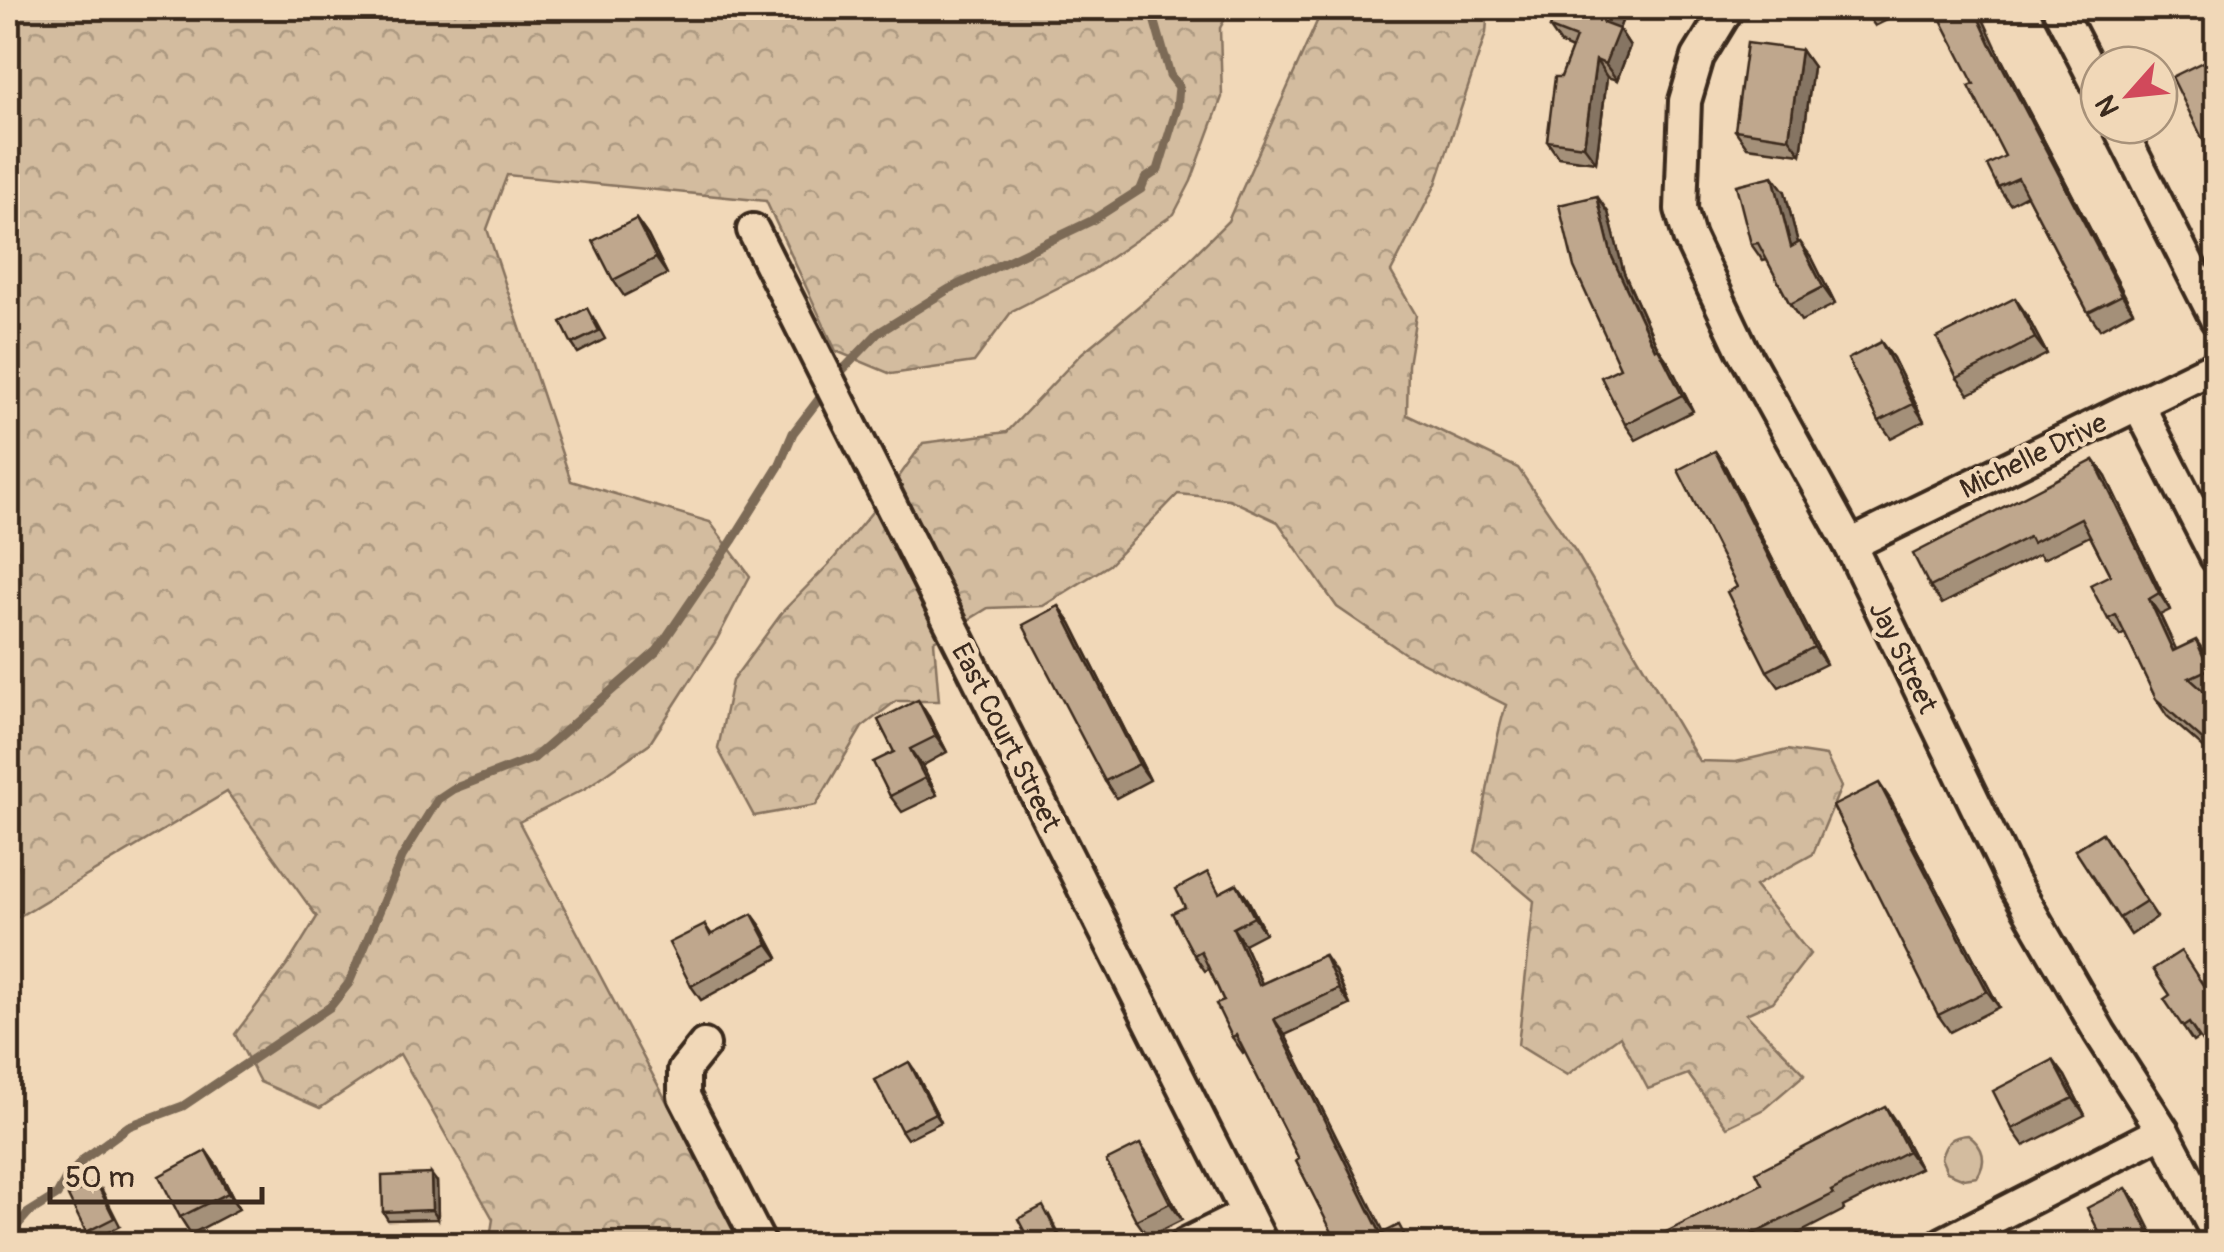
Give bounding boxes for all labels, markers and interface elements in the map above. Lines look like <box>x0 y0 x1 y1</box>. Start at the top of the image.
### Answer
north arrow <box>2079 45 2179 145</box>
text: N <box>2088 89 2128 122</box>
street label: Michelle Drive <box>1954 406 2113 507</box>
street label: Jay Street <box>1861 596 1945 720</box>
street label: East Court Street <box>943 637 1069 839</box>
scale bar <box>50 1142 262 1204</box>
text: 50 m <box>65 1159 135 1196</box>

